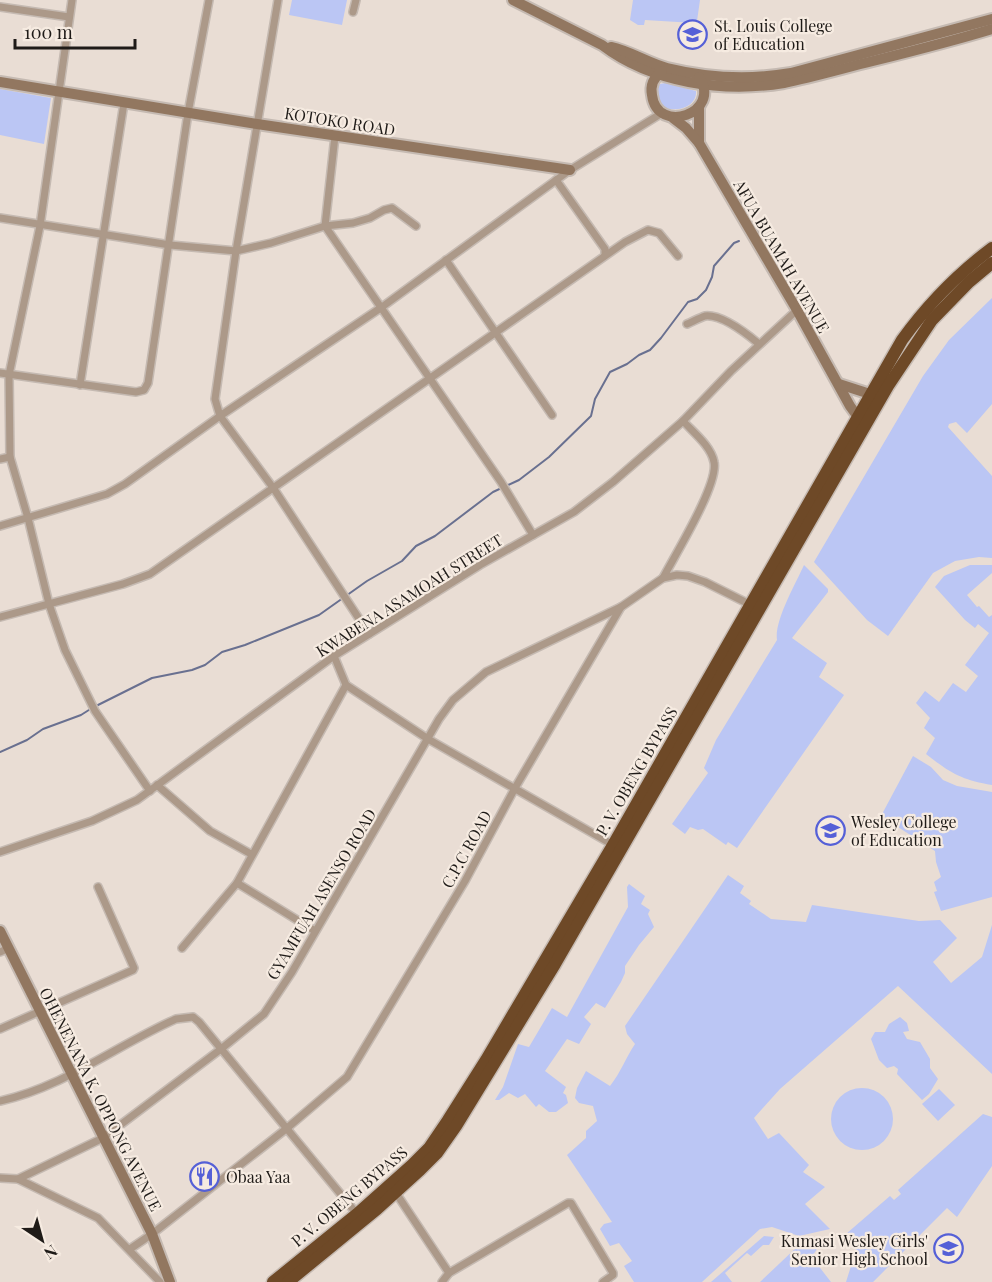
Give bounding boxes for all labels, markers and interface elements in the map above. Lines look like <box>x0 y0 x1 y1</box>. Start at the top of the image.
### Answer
scale bar <box>15 12 135 50</box>
place label: St. Louis College of Education <box>714 15 833 54</box>
school or university icon: St. Louis College of Education <box>677 18 709 50</box>
text: 100 m <box>24 20 73 44</box>
street label: KOTOKO ROAD <box>283 102 397 140</box>
street label: AFUA BUAMAH AVENUE <box>729 175 835 337</box>
street label: KWABENA ASAMOAH STREET <box>312 529 506 661</box>
street label: P. V. OBENG BYPASS <box>590 703 682 839</box>
street label: GYAMFUAH ASENSO ROAD <box>262 805 380 983</box>
street label: C.P.C ROAD <box>436 806 496 892</box>
place label: Wesley College of Education <box>850 811 957 850</box>
school or university icon: Wesley College of Education <box>814 814 846 846</box>
street label: OHENENANA K. OPPONG AVENUE <box>35 984 167 1214</box>
street label: P. V. OBENG BYPASS <box>286 1141 412 1251</box>
restaurant icon: Obaa Yaa <box>189 1160 221 1192</box>
place label: Obaa Yaa <box>226 1166 290 1187</box>
north arrow <box>12 1210 72 1270</box>
place label: Kumasi Wesley Girls' Senior High School <box>781 1230 928 1269</box>
school or university icon: Kumasi Wesley Girls' Senior High School <box>933 1233 965 1265</box>
text: N <box>40 1241 62 1265</box>

